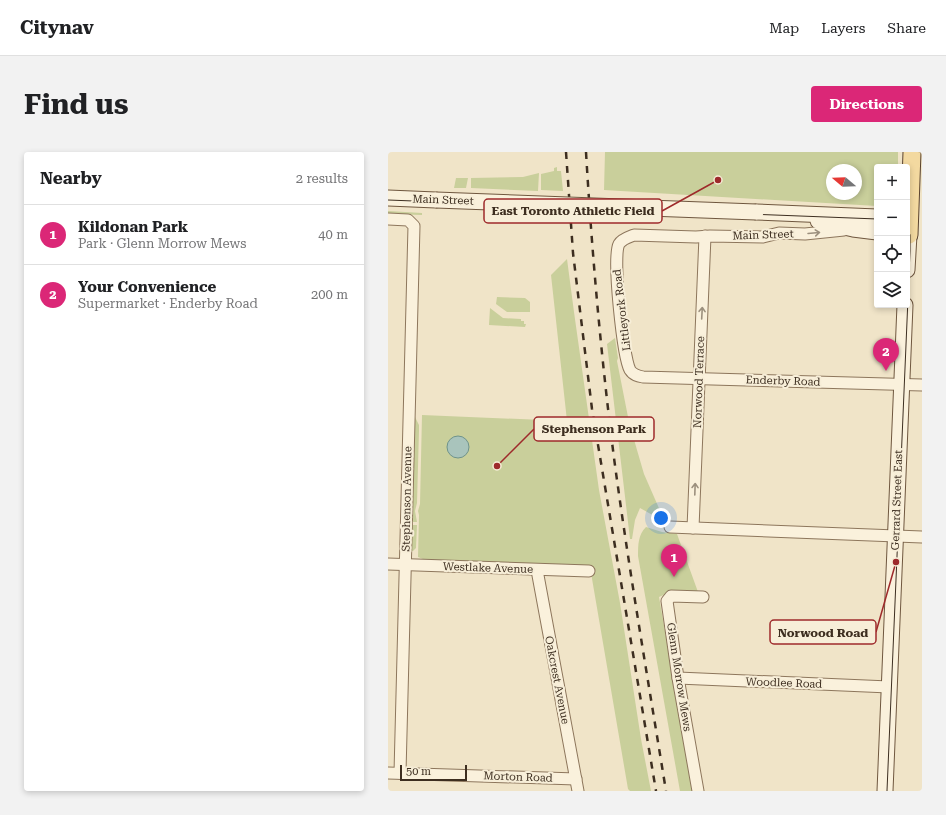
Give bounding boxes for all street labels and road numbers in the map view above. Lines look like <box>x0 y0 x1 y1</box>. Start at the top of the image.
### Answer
street label: Main Street <box>412 192 474 208</box>
street label: Main Street <box>732 227 794 243</box>
street label: Littleyork Road <box>611 268 633 352</box>
street label: Norwood Terrace <box>691 336 707 428</box>
street label: Enderby Road <box>745 373 821 389</box>
street label: Stephenson Avenue <box>400 446 414 552</box>
street label: Gerrard Street East <box>889 449 905 551</box>
street label: Westlake Avenue <box>443 560 533 576</box>
street label: Glenn Morrow Mews <box>664 622 694 732</box>
street label: Oakcrest Avenue <box>542 635 572 725</box>
street label: Woodlee Road <box>745 675 823 691</box>
street label: Morton Road <box>483 769 553 785</box>

